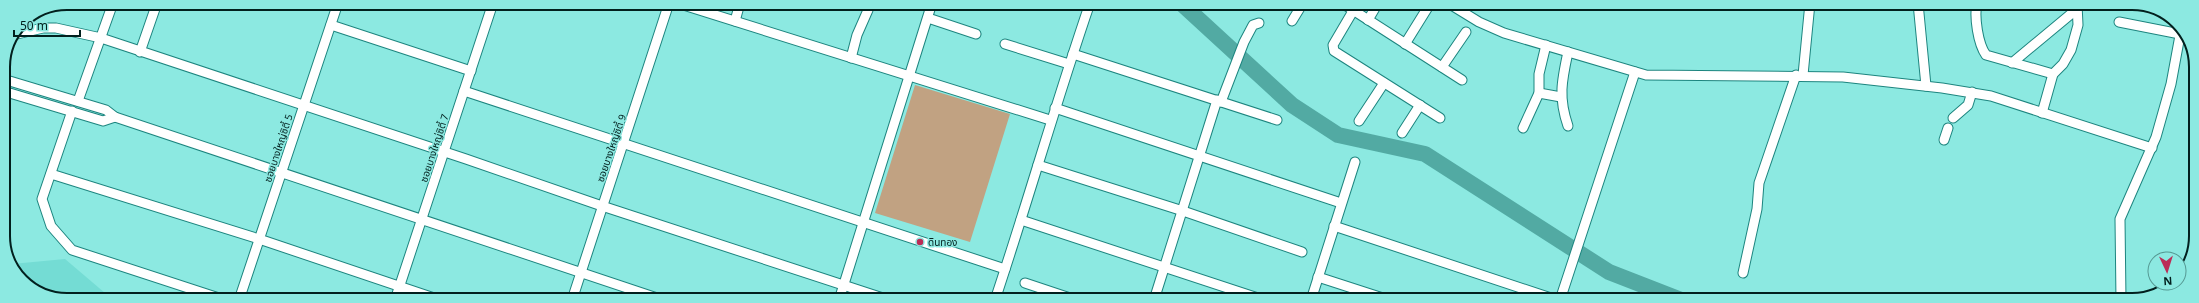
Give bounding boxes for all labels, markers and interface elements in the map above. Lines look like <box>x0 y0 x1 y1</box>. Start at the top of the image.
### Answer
scale bar <box>14 12 80 38</box>
text: 50 m <box>20 17 48 34</box>
street label: ซอยบางใหญ่ซิตี้ 5 <box>260 112 296 184</box>
street label: ซอยบางใหญ่ซิตี้ 7 <box>416 112 452 184</box>
street label: ซอยบางใหญ่ซิตี้ 9 <box>593 112 629 184</box>
place label: ดินทอง <box>928 235 958 249</box>
marker: ดินทอง <box>915 237 925 247</box>
north arrow <box>2147 251 2187 291</box>
text: N <box>2163 274 2173 289</box>

